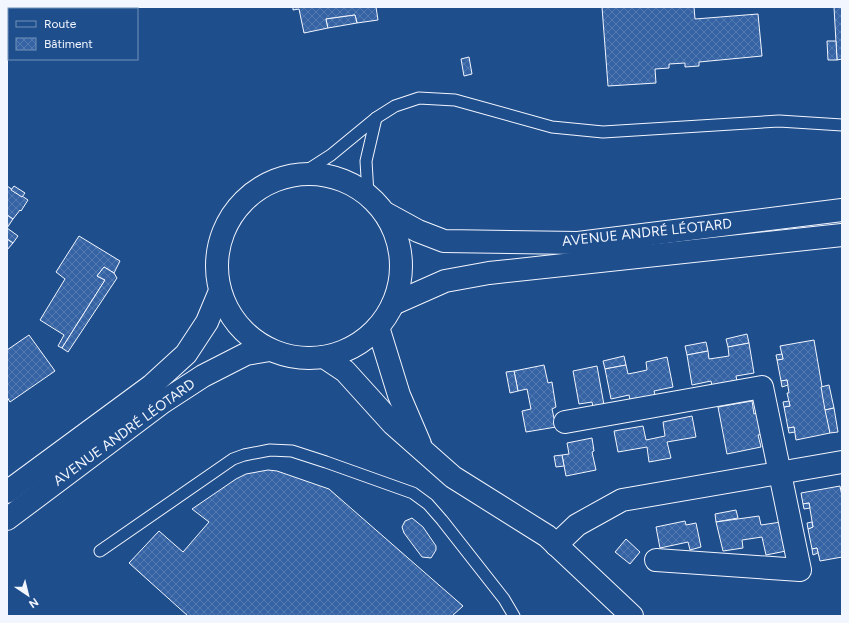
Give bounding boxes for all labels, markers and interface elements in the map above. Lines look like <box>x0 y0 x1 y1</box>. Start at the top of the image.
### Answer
legend <box>8 8 138 60</box>
text: Route <box>44 17 77 31</box>
text: Bâtiment <box>44 37 93 51</box>
street label: AVENUE ANDRÉ LÉOTARD <box>561 215 733 250</box>
street label: AVENUE ANDRÉ LÉOTARD <box>50 375 198 489</box>
north arrow <box>8 575 48 615</box>
text: N <box>26 595 41 611</box>

